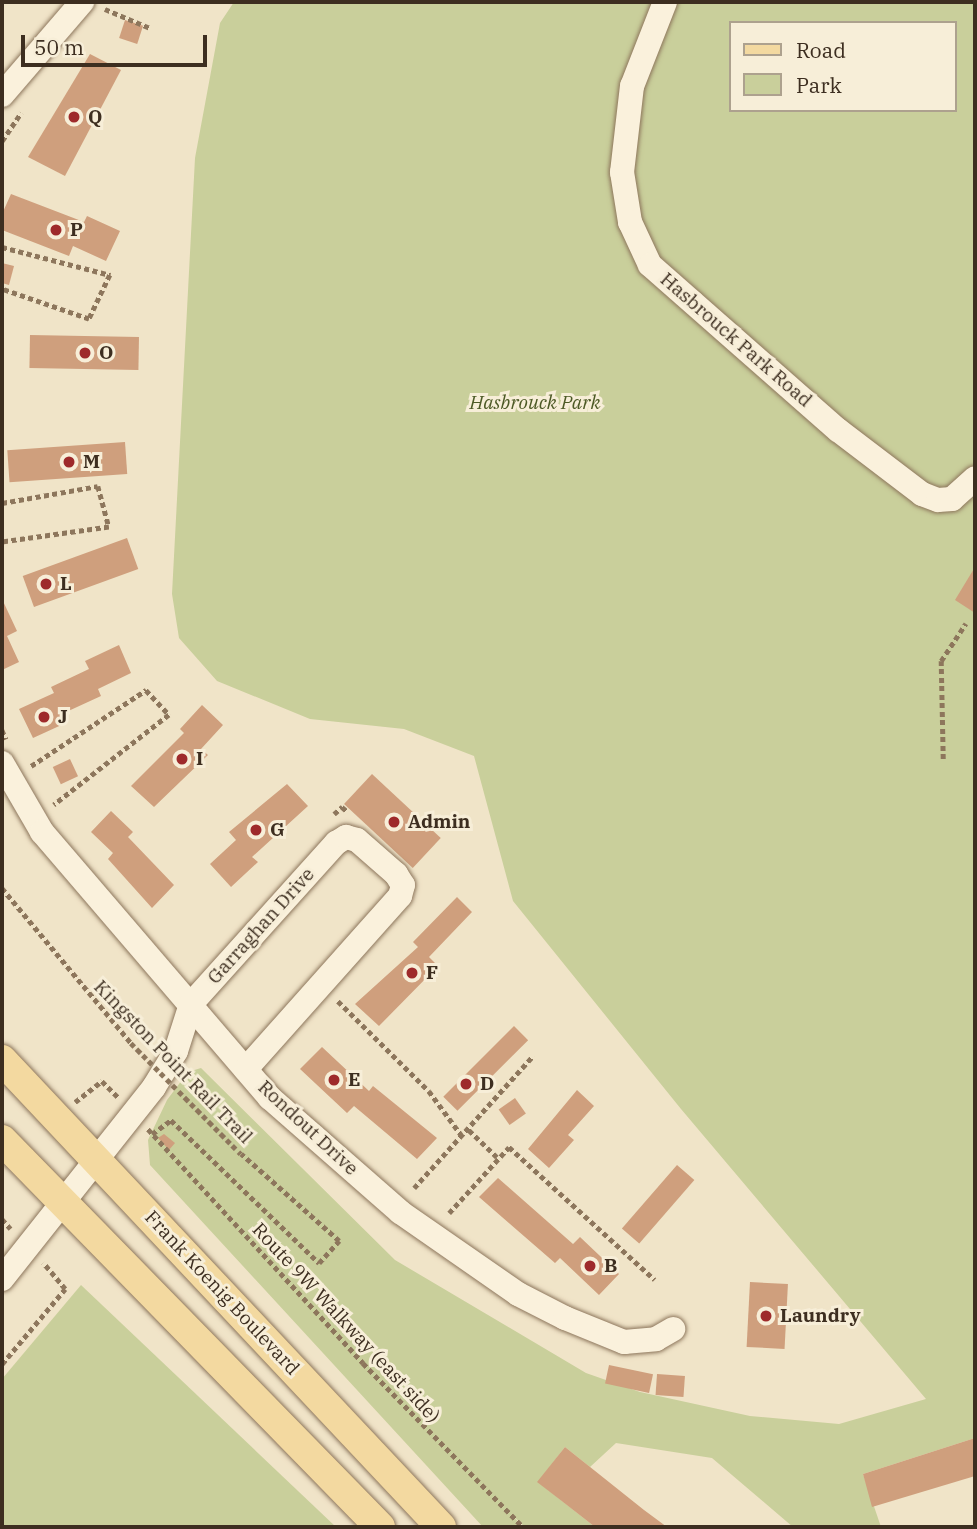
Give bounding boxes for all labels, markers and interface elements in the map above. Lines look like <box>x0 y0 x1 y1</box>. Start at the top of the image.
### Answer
scale bar <box>24 21 210 65</box>
legend <box>729 21 956 112</box>
text: 50 m <box>34 33 84 61</box>
text: Road <box>796 36 846 64</box>
text: Park <box>796 71 842 99</box>
place label: Q <box>88 106 102 128</box>
marker: Q <box>66 109 82 125</box>
place label: P <box>70 219 83 241</box>
marker: P <box>48 222 64 238</box>
street label: Hasbrouck Park Road <box>656 268 816 412</box>
place label: O <box>99 342 113 364</box>
marker: O <box>77 345 93 361</box>
park label: Hasbrouck Park <box>469 392 601 414</box>
place label: M <box>83 451 100 473</box>
marker: M <box>61 454 77 470</box>
place label: L <box>60 573 72 595</box>
marker: L <box>38 576 54 592</box>
place label: J <box>58 706 68 728</box>
marker: J <box>36 709 52 725</box>
place label: I <box>196 748 203 770</box>
marker: I <box>174 751 190 767</box>
place label: Admin <box>408 811 470 833</box>
marker: Admin <box>386 814 402 830</box>
place label: G <box>270 819 285 841</box>
marker: G <box>248 822 264 838</box>
street label: Garraghan Drive <box>203 863 319 989</box>
place label: F <box>426 962 438 984</box>
marker: F <box>404 965 420 981</box>
street label: Kingston Point Rail Trail <box>89 976 257 1148</box>
place label: E <box>348 1069 361 1091</box>
marker: E <box>326 1072 342 1088</box>
place label: D <box>480 1073 494 1095</box>
street label: Rondout Drive <box>253 1076 363 1180</box>
marker: D <box>458 1076 474 1092</box>
street label: Frank Koenig Boulevard <box>140 1206 304 1380</box>
street label: Route 9W Walkway (east side) <box>247 1218 445 1428</box>
place label: B <box>604 1255 617 1277</box>
marker: B <box>582 1258 598 1274</box>
place label: Laundry <box>780 1305 860 1327</box>
marker: Laundry <box>758 1308 774 1324</box>

